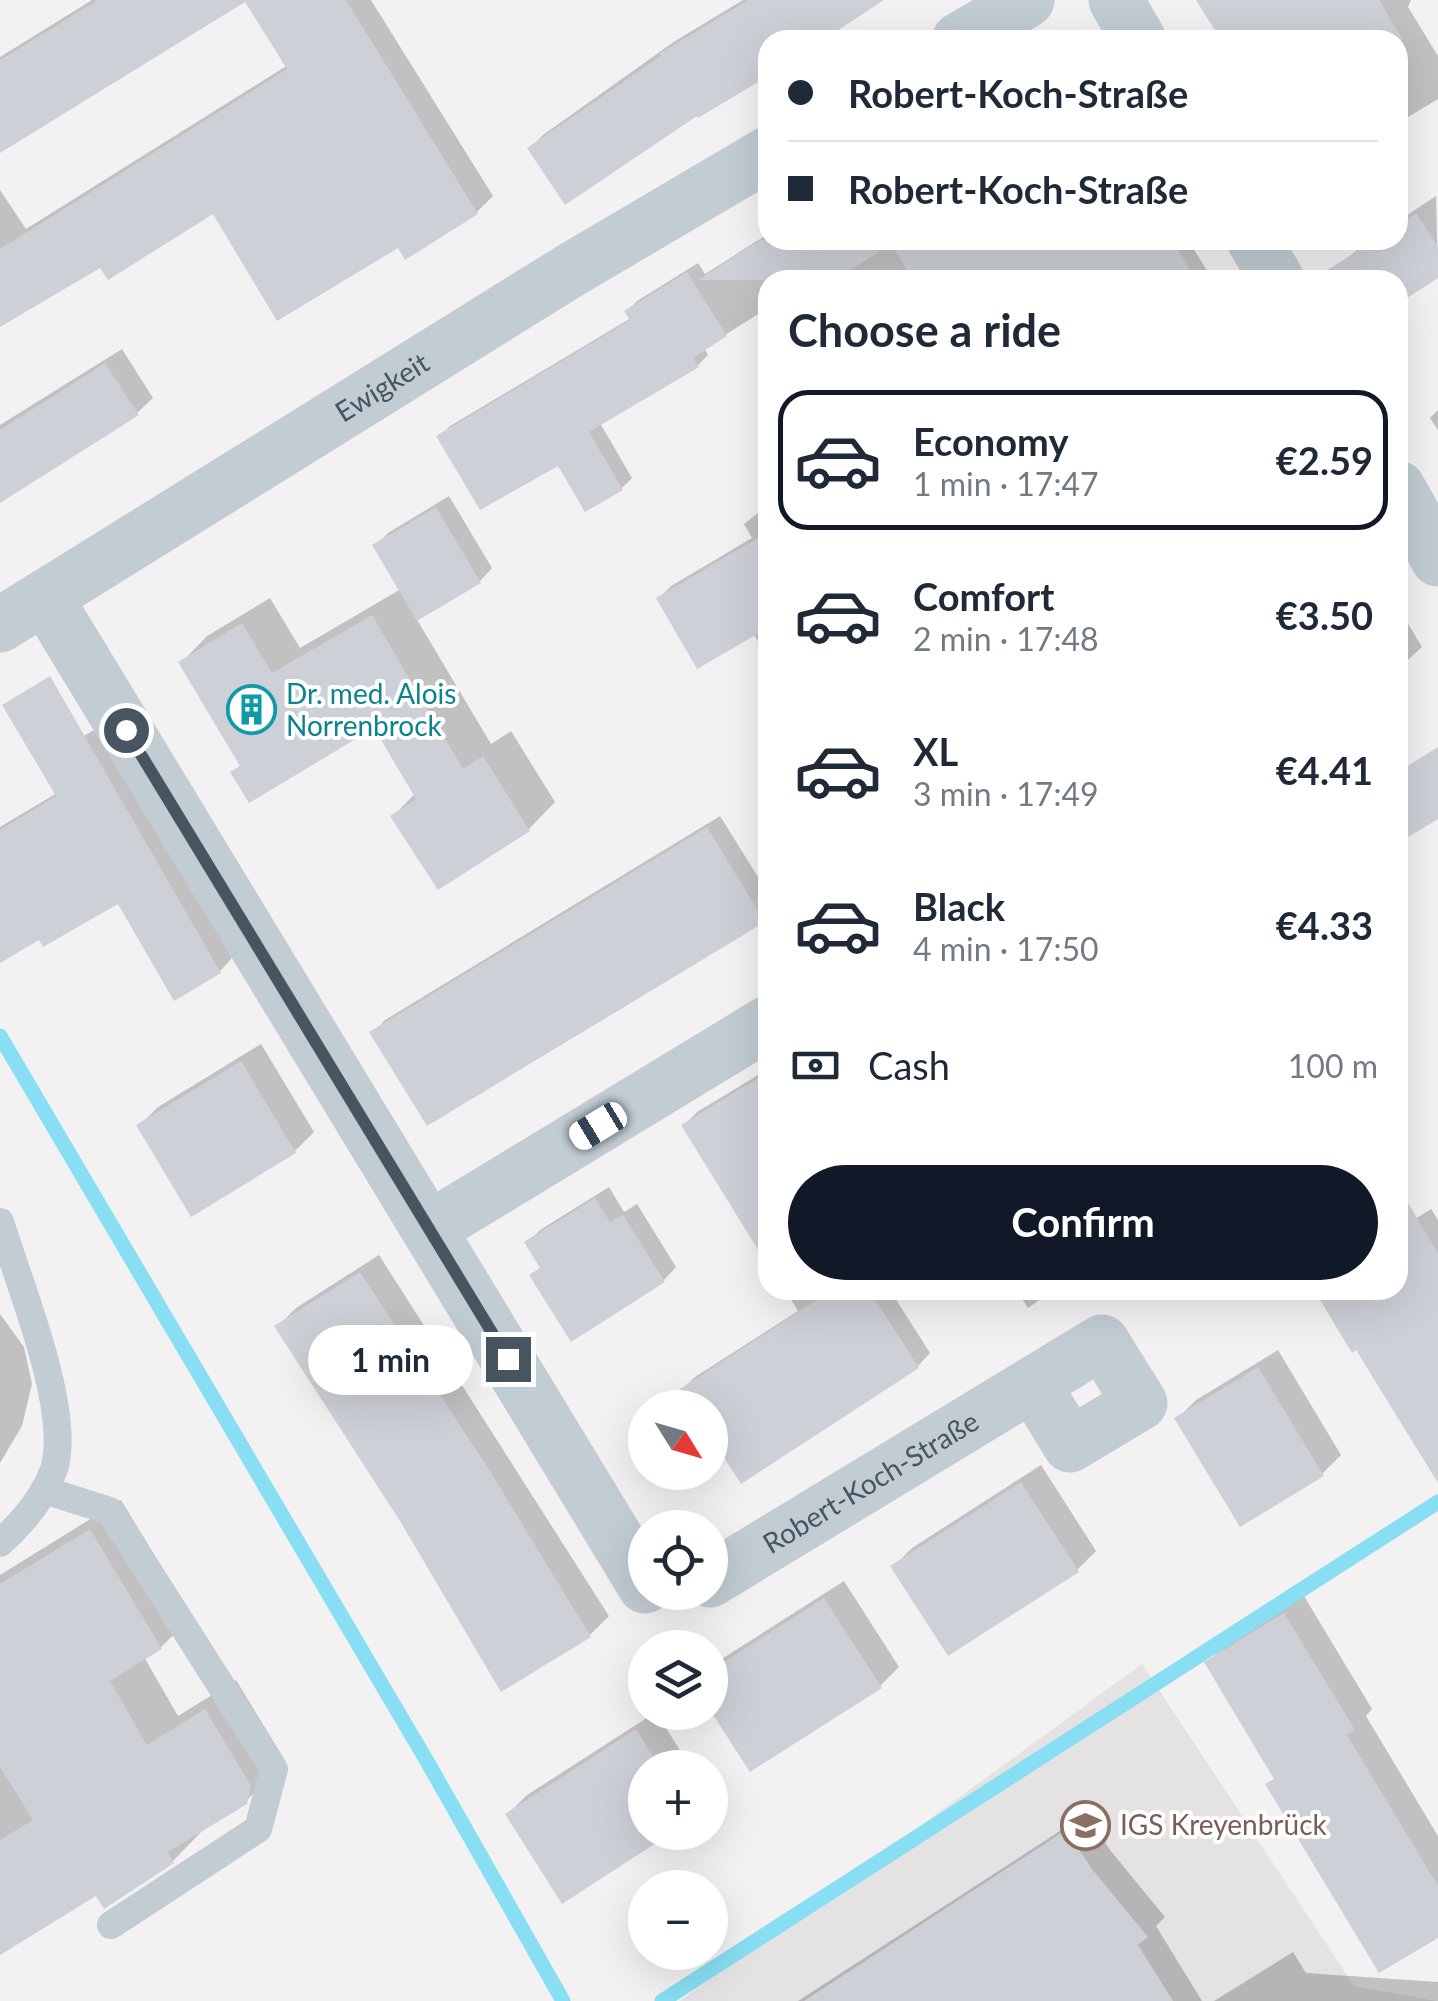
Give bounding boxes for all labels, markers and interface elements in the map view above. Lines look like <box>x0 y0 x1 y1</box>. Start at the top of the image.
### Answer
text: Robert-Koch-Straße <box>848 70 1188 116</box>
text: Robert-Koch-Straße <box>848 166 1188 212</box>
text: Choose a ride <box>788 303 1061 357</box>
street label: Ewigkeit <box>328 345 435 428</box>
icon: car <box>793 415 883 505</box>
text: Economy <box>913 418 1068 464</box>
text: €2.59 <box>1276 437 1373 483</box>
text: 1 min · 17:47 <box>913 464 1099 503</box>
icon: car <box>793 570 883 660</box>
text: Comfort <box>913 573 1054 619</box>
text: €3.50 <box>1276 592 1373 638</box>
text: 2 min · 17:48 <box>913 619 1099 658</box>
place label: Dr. med. Alois Norrenbrock <box>286 676 456 742</box>
building icon: Dr. med. Alois Norrenbrock <box>225 684 277 736</box>
route start <box>104 708 149 753</box>
icon: car <box>793 725 883 815</box>
text: XL <box>913 728 958 774</box>
text: €4.41 <box>1276 747 1373 793</box>
text: 3 min · 17:49 <box>913 774 1099 813</box>
icon: car <box>793 880 883 970</box>
text: Black <box>913 883 1005 929</box>
text: €4.33 <box>1276 902 1373 948</box>
text: 4 min · 17:50 <box>913 929 1099 968</box>
icon: cash <box>788 1038 843 1093</box>
text: Cash <box>868 1042 950 1088</box>
text: 100 m <box>1288 1046 1378 1085</box>
car <box>565 1098 631 1154</box>
button: Confirm <box>788 1165 1378 1280</box>
callout: 1 min <box>308 1324 473 1394</box>
route end <box>486 1337 531 1382</box>
text: 1 min <box>351 1340 430 1379</box>
north arrow <box>628 1390 728 1490</box>
map controls <box>628 1390 728 1970</box>
street label: Robert-Koch-Straße <box>756 1403 984 1560</box>
button: locate <box>628 1510 728 1610</box>
button: layers <box>628 1630 728 1730</box>
button: + <box>628 1750 728 1850</box>
school or university icon: IGS Kreyenbrück <box>1059 1799 1111 1851</box>
place label: IGS Kreyenbrück <box>1120 1807 1328 1841</box>
button: − <box>628 1870 728 1970</box>

